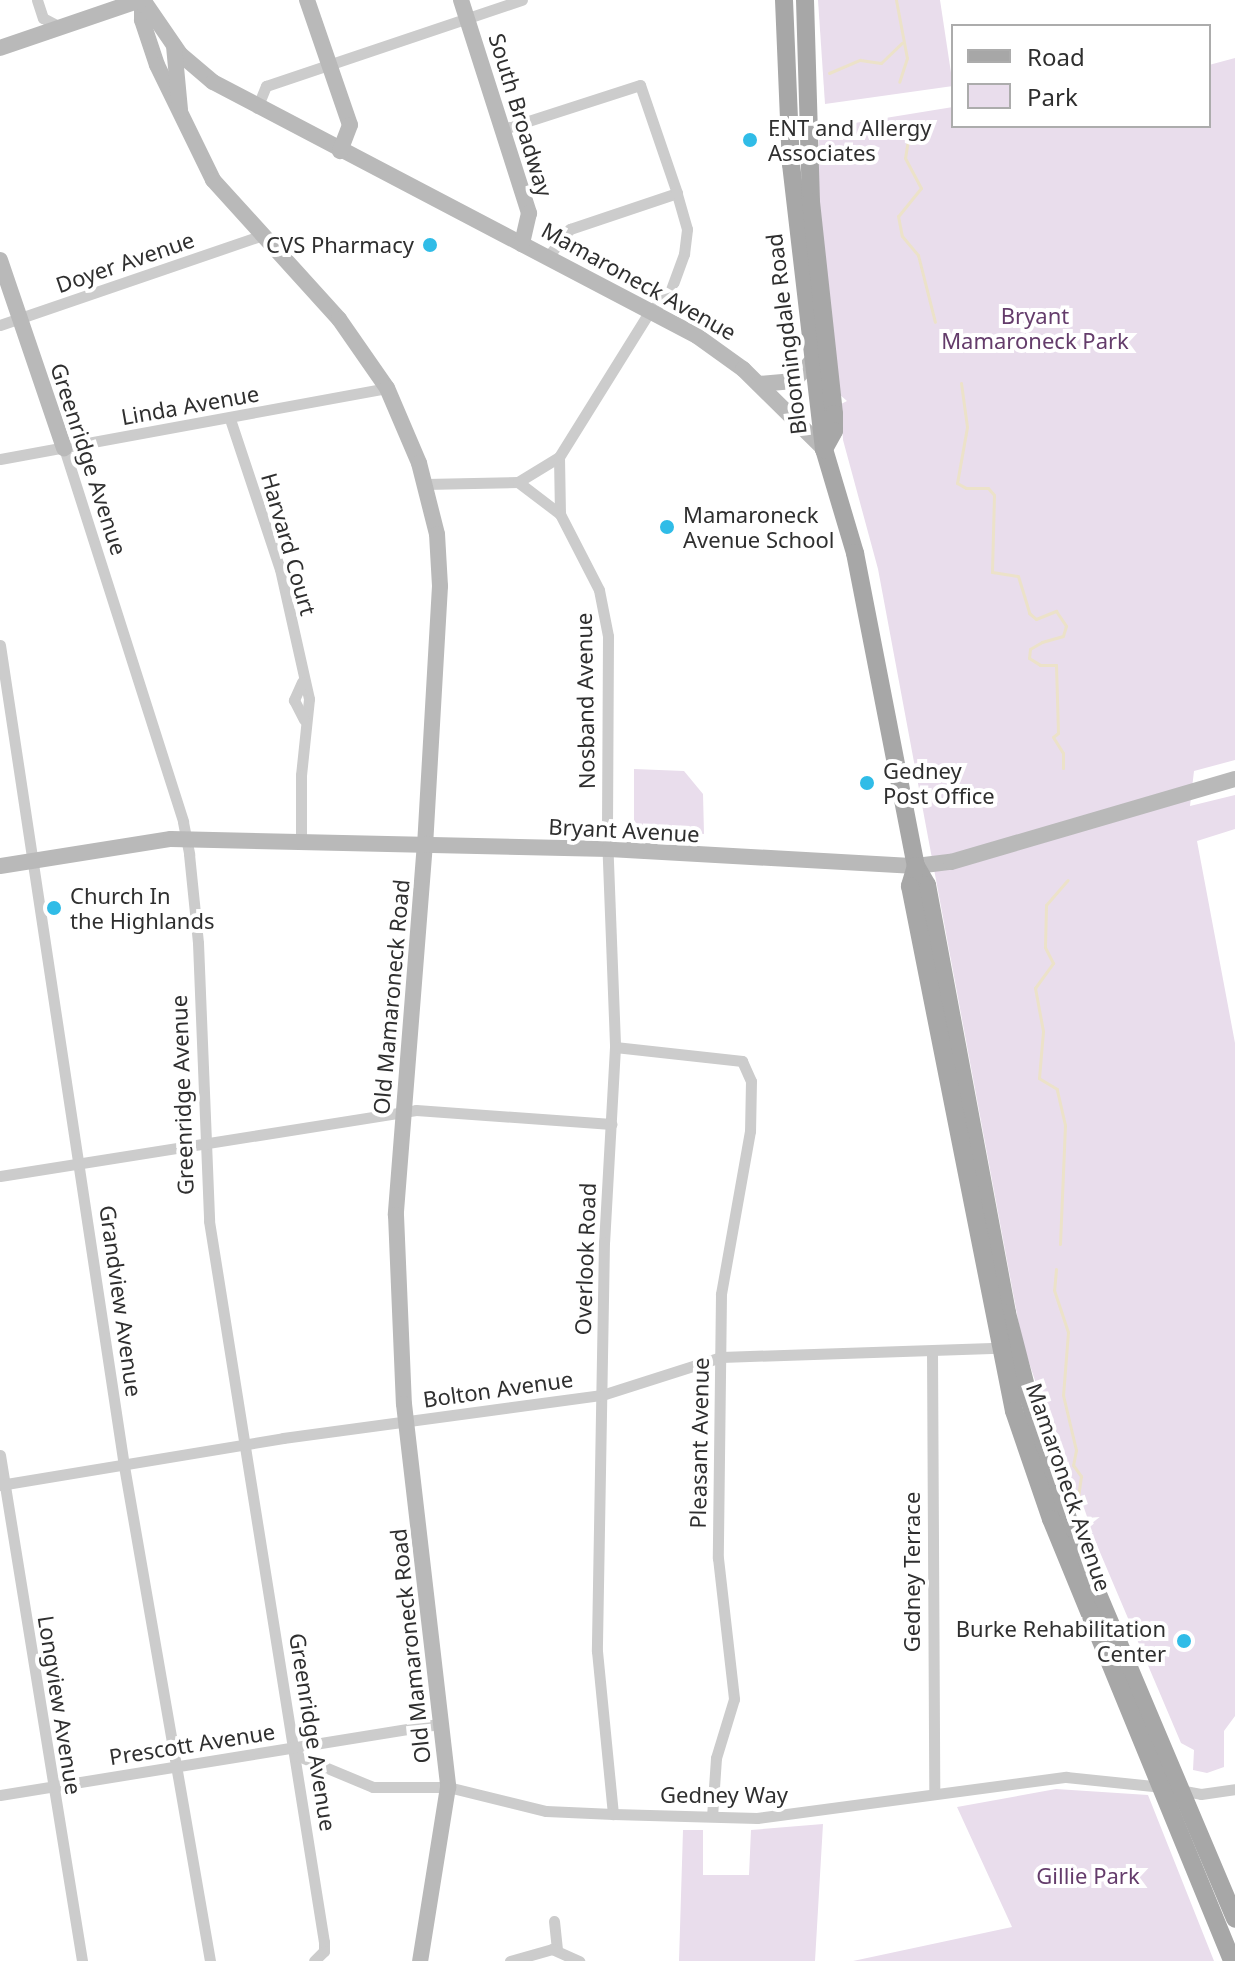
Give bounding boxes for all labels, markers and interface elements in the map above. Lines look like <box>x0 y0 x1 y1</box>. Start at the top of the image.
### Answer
legend <box>951 24 1211 128</box>
street label: South Broadway <box>484 30 558 200</box>
text: Road <box>1027 40 1085 73</box>
text: Park <box>1027 80 1078 113</box>
place label: ENT and Allergy Associates <box>768 114 932 166</box>
marker: ENT and Allergy Associates <box>739 129 761 151</box>
street label: Mamaroneck Avenue <box>537 217 741 345</box>
street label: Doyer Avenue <box>52 226 198 298</box>
place label: CVS Pharmacy <box>266 232 414 258</box>
street label: Bloomingdale Road <box>761 232 811 436</box>
marker: CVS Pharmacy <box>421 236 439 254</box>
park label: Bryant Mamaroneck Park <box>941 302 1129 354</box>
street label: Greenridge Avenue <box>46 360 132 558</box>
street label: Linda Avenue <box>119 380 261 430</box>
street label: Harvard Court <box>256 470 322 618</box>
place label: Mamaroneck Avenue School <box>683 501 834 552</box>
marker: Mamaroneck Avenue School <box>658 518 676 536</box>
street label: Nosband Avenue <box>570 613 600 789</box>
place label: Gedney Post Office <box>883 757 995 808</box>
marker: Gedney Post Office <box>858 774 876 792</box>
street label: Bryant Avenue <box>548 813 700 847</box>
street label: Old Mamaroneck Road <box>368 878 414 1116</box>
place label: Church In the Highlands <box>70 882 214 934</box>
marker: Church In the Highlands <box>45 899 63 917</box>
street label: Greenridge Avenue <box>165 994 199 1196</box>
street label: Overlook Road <box>569 1182 601 1336</box>
street label: Grandview Avenue <box>94 1204 148 1398</box>
street label: Pleasant Avenue <box>684 1357 714 1529</box>
street label: Bolton Avenue <box>421 1365 575 1413</box>
street label: Mamaroneck Avenue <box>1021 1379 1117 1595</box>
street label: Gedney Terrace <box>899 1492 925 1652</box>
street label: Old Mamaroneck Road <box>385 1527 435 1765</box>
street label: Longview Avenue <box>33 1614 87 1796</box>
place label: Burke Rehabilitation Center <box>956 1615 1166 1666</box>
marker: Burke Rehabilitation Center <box>1173 1630 1195 1652</box>
street label: Greenridge Avenue <box>284 1631 342 1833</box>
street label: Prescott Avenue <box>107 1718 277 1770</box>
street label: Gedney Way <box>660 1782 788 1808</box>
park label: Gillie Park <box>1036 1863 1140 1889</box>

